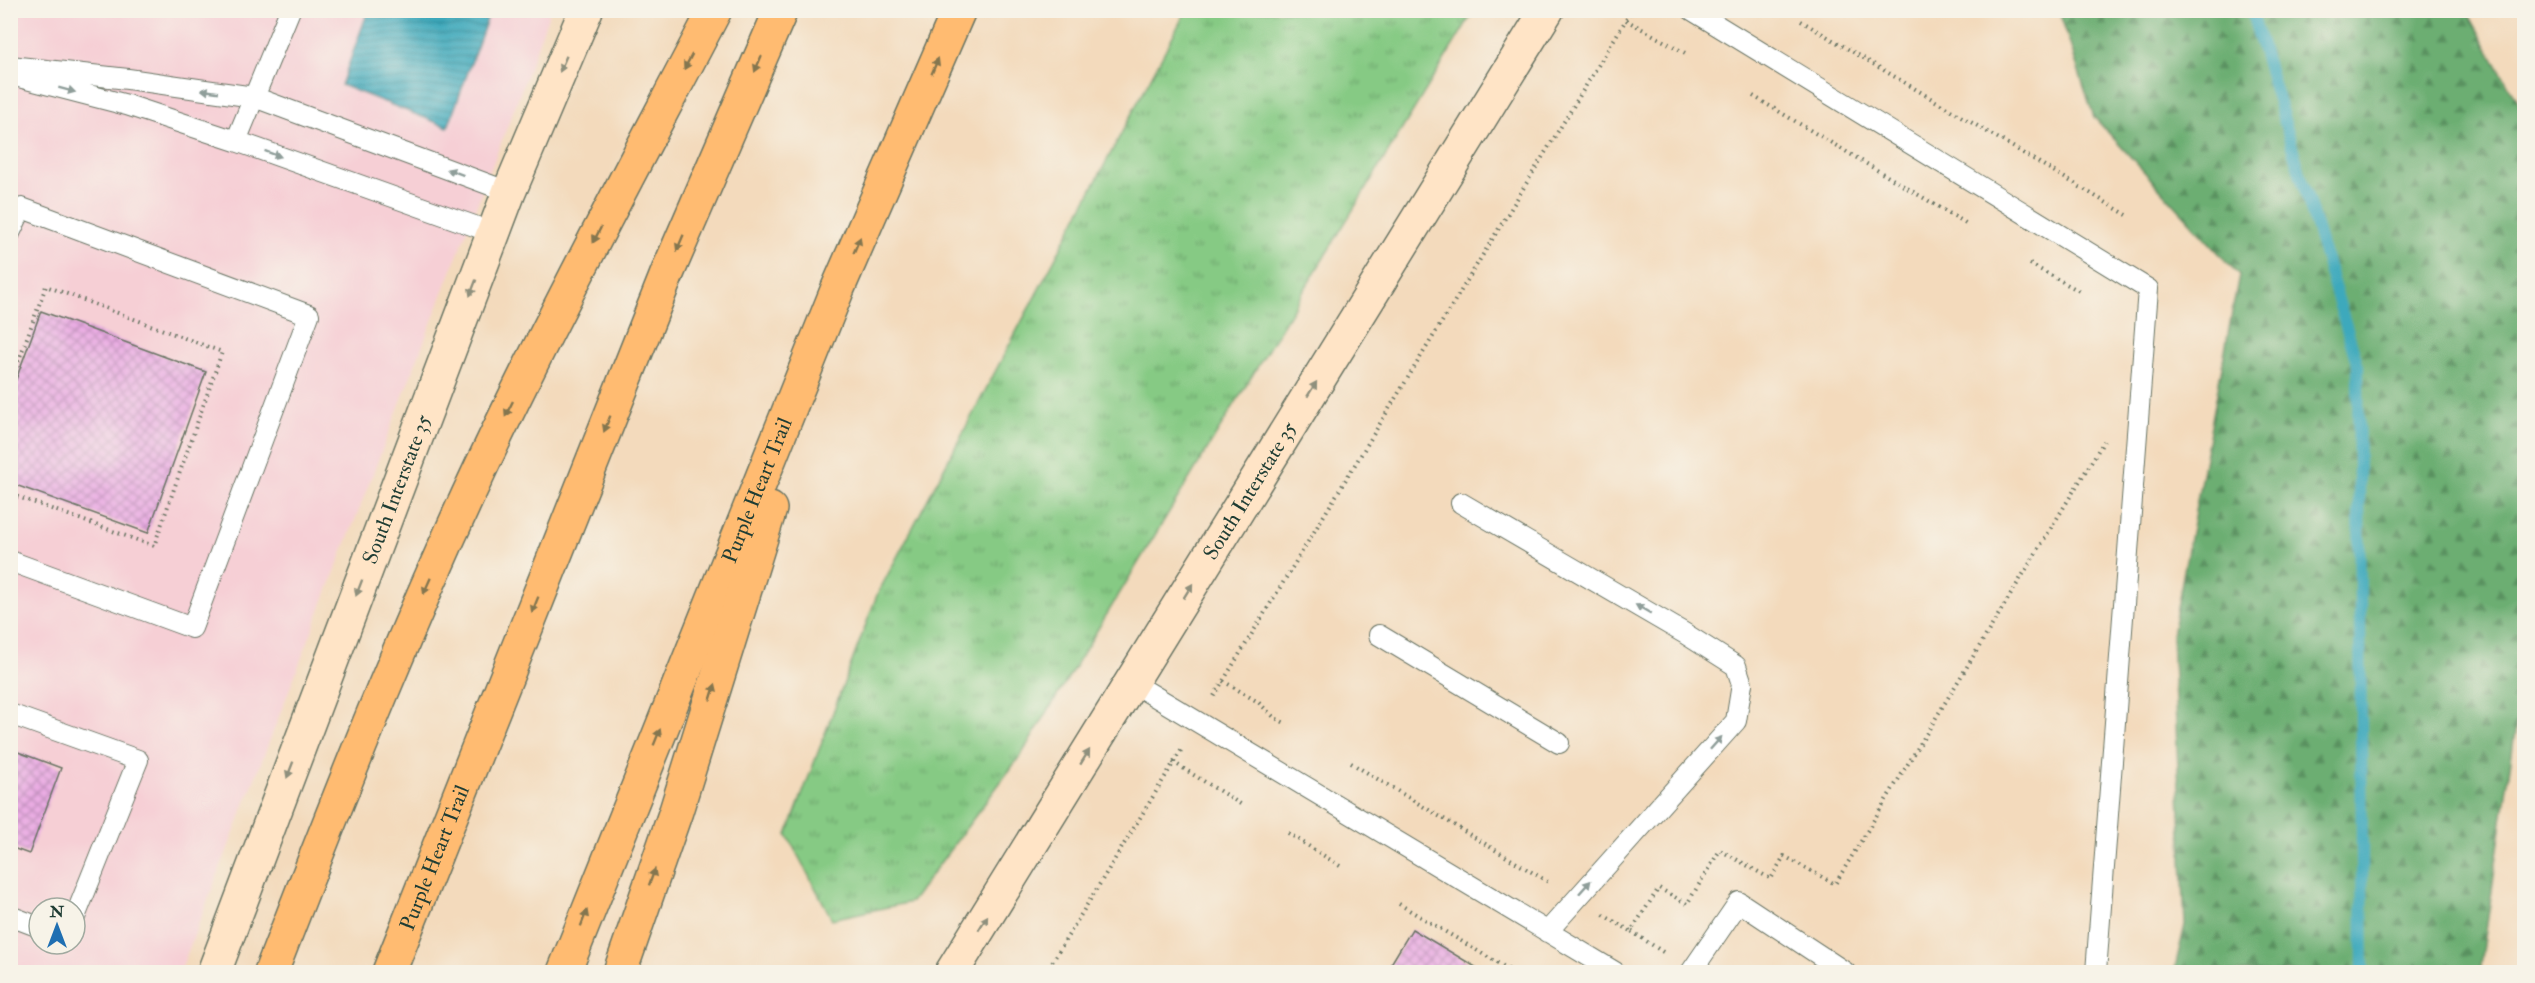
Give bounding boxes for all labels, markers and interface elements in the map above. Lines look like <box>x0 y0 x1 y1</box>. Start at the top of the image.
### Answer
one-way arrow <box>683 54 693 71</box>
one-way arrow <box>558 56 568 74</box>
one-way arrow <box>753 56 763 74</box>
one-way arrow <box>930 58 939 75</box>
one-way arrow <box>58 85 76 95</box>
one-way arrow <box>201 86 220 95</box>
one-way arrow <box>264 150 282 160</box>
one-way arrow <box>445 166 463 176</box>
one-way arrow <box>592 227 602 244</box>
one-way arrow <box>675 234 685 252</box>
one-way arrow <box>853 236 862 254</box>
one-way arrow <box>468 279 478 297</box>
one-way arrow <box>1307 381 1318 398</box>
one-way arrow <box>504 400 514 417</box>
street label: South Interstate 35 <box>357 410 438 568</box>
street label: Purple Heart Trail <box>716 413 799 567</box>
one-way arrow <box>602 415 611 433</box>
street label: South Interstate 35 <box>1197 416 1303 565</box>
one-way arrow <box>422 577 432 595</box>
one-way arrow <box>354 579 364 597</box>
one-way arrow <box>1182 583 1193 599</box>
one-way arrow <box>530 596 539 614</box>
one-way arrow <box>1635 603 1651 614</box>
one-way arrow <box>709 683 718 701</box>
one-way arrow <box>653 728 662 746</box>
one-way arrow <box>1709 736 1722 751</box>
one-way arrow <box>1080 749 1091 765</box>
one-way arrow <box>285 761 294 779</box>
street label: Purple Heart Trail <box>394 781 476 935</box>
one-way arrow <box>648 868 658 886</box>
one-way arrow <box>1578 880 1592 895</box>
north arrow <box>27 896 87 956</box>
text: N <box>49 902 65 922</box>
one-way arrow <box>580 909 589 927</box>
one-way arrow <box>977 915 988 931</box>

